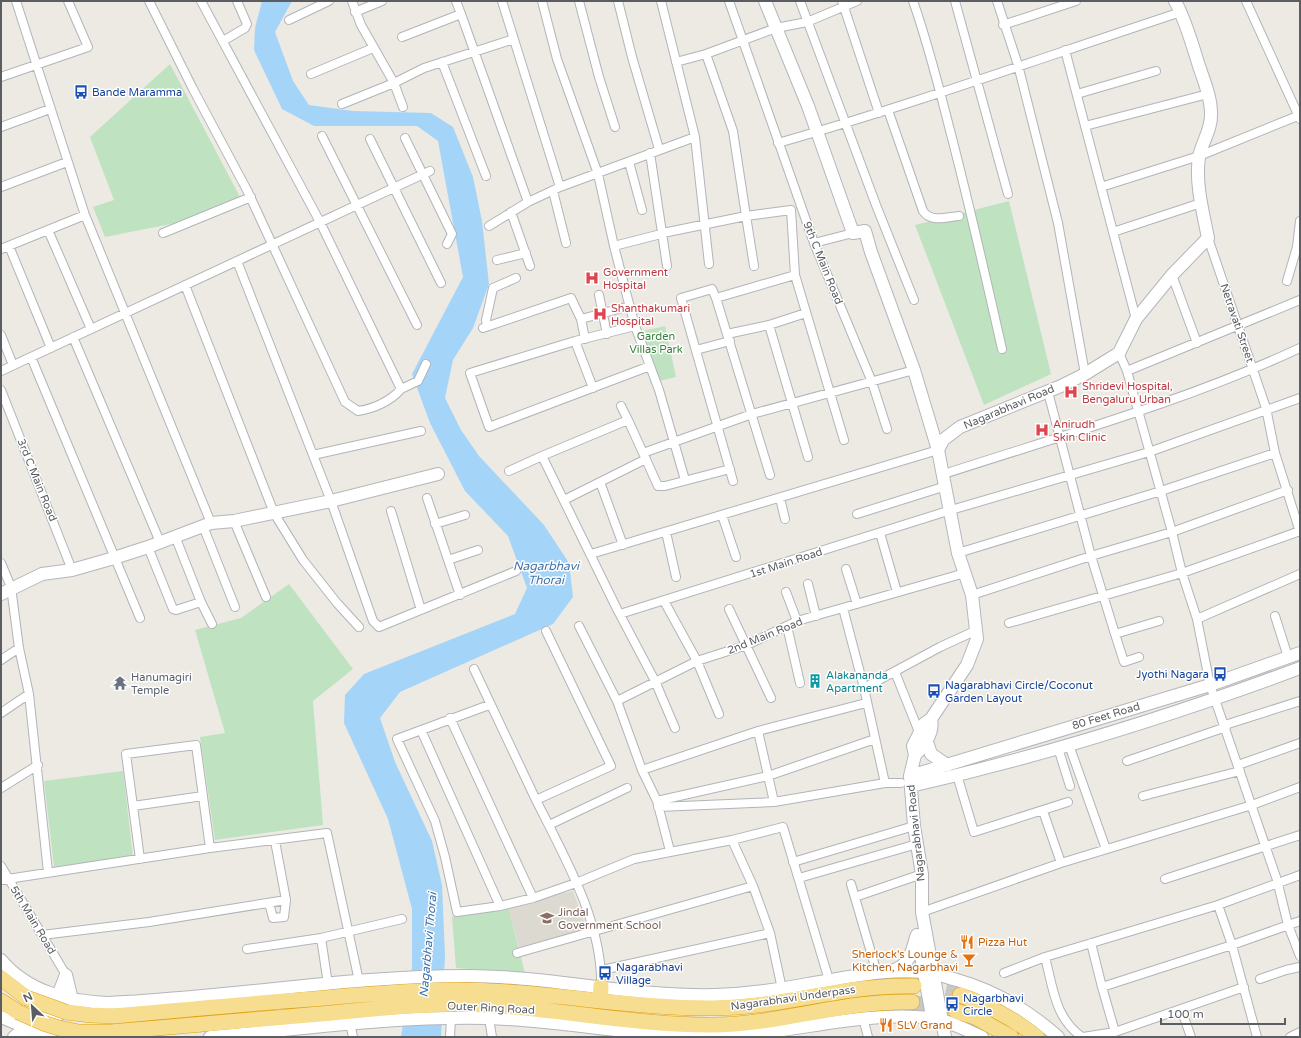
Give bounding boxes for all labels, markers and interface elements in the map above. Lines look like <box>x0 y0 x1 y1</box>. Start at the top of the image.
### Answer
bus stop icon: Bande Maramma <box>73 84 89 100</box>
place label: Bande Maramma <box>92 86 182 99</box>
street label: 9th C Main Road <box>801 220 846 306</box>
place label: Government Hospital <box>603 266 668 292</box>
hospital icon: Government Hospital <box>584 270 600 286</box>
street label: Netravati Street <box>1217 282 1257 364</box>
place label: Shanthakumari Hospital <box>611 302 690 328</box>
hospital icon: Shanthakumari Hospital <box>592 306 608 322</box>
park label: Garden Villas Park <box>629 330 683 356</box>
place label: Shridevi Hospital, Bengaluru Urban <box>1082 380 1173 406</box>
street label: Nagarabhavi Road <box>962 382 1056 432</box>
hospital icon: Shridevi Hospital, Bengaluru Urban <box>1063 384 1079 400</box>
place label: Anirudh Skin Clinic <box>1053 418 1107 444</box>
hospital icon: Anirudh Skin Clinic <box>1034 422 1050 438</box>
street label: 3rd C Main Road <box>14 437 60 523</box>
street label: 1st Main Road <box>748 545 824 581</box>
water label: Nagarbhavi Thorai <box>513 559 581 587</box>
street label: 2nd Main Road <box>725 615 805 657</box>
bus stop icon: Jyothi Nagara <box>1212 666 1228 682</box>
place label: Jyothi Nagara <box>1136 668 1209 681</box>
place label: Alakananda Apartment <box>826 669 888 695</box>
place label: Hanumagiri Temple <box>131 671 192 697</box>
building icon: Alakananda Apartment <box>807 673 823 689</box>
temple icon: Hanumagiri Temple <box>112 675 128 691</box>
place label: Nagarabhavi Circle/Coconut Garden Layout <box>945 679 1093 705</box>
bus stop icon: Nagarabhavi Circle/Coconut Garden Layout <box>926 683 942 699</box>
street label: 80 Feet Road <box>1071 700 1141 732</box>
street label: Nagarabhavi Road <box>904 784 928 882</box>
street label: 5th Main Road <box>7 883 59 957</box>
water label: Nagarbhavi Thorai <box>416 890 440 998</box>
place label: Jindal Government School <box>558 906 661 932</box>
school or university icon: Jindal Government School <box>539 910 555 926</box>
restaurant icon: Pizza Hut <box>959 934 975 950</box>
place label: Pizza Hut <box>978 936 1027 949</box>
place label: Sherlock's Lounge & Kitchen, Nagarbhavi <box>852 948 958 974</box>
bar icon: Sherlock's Lounge & Kitchen, Nagarbhavi <box>961 952 977 968</box>
place label: Nagarabhavi Village <box>616 961 683 987</box>
bus stop icon: Nagarabhavi Village <box>597 965 613 981</box>
street label: Nagarabhavi Underpass <box>730 983 856 1013</box>
north arrow <box>12 986 52 1026</box>
text: N <box>21 990 35 1005</box>
place label: Nagarbhavi Circle <box>963 992 1024 1018</box>
bus stop icon: Nagarbhavi Circle <box>944 996 960 1012</box>
street label: Outer Ring Road <box>447 999 535 1017</box>
scale bar <box>1161 1000 1285 1026</box>
text: 100 m <box>1167 1007 1204 1021</box>
restaurant icon: SLV Grand <box>878 1017 894 1033</box>
place label: SLV Grand <box>897 1019 952 1032</box>

